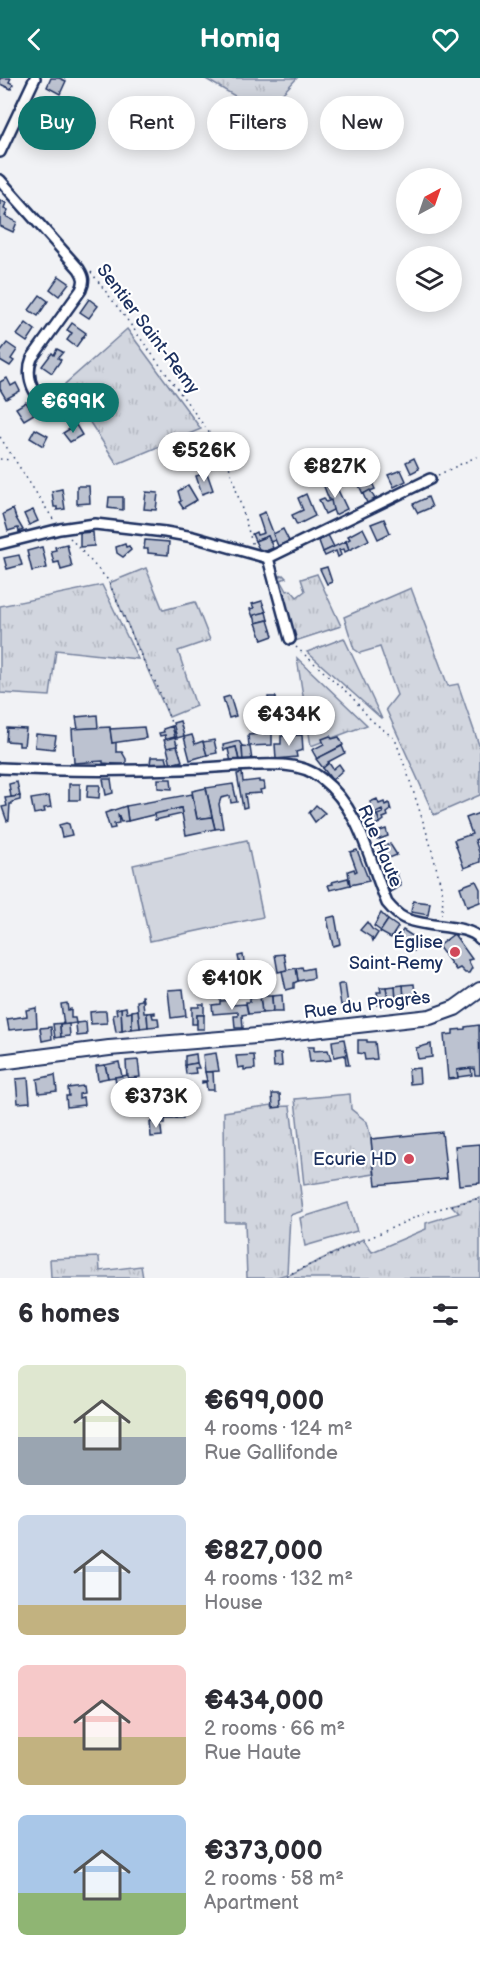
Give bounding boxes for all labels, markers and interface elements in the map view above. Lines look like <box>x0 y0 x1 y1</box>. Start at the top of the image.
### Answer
icon: back <box>18 23 51 56</box>
text: Homiq <box>200 23 280 55</box>
icon: heart <box>429 23 462 56</box>
chip: Buy <box>18 96 96 150</box>
chip: Rent <box>108 96 195 150</box>
chip: Filters <box>207 96 308 150</box>
chip: New <box>320 96 404 150</box>
north arrow <box>396 168 462 234</box>
map controls <box>396 168 462 312</box>
button: layers <box>396 246 462 312</box>
street label: Sentier Saint-Remy <box>92 260 204 399</box>
pin: €699K <box>31 383 115 434</box>
text: €699K <box>41 390 105 414</box>
pin: €526K <box>162 432 246 483</box>
text: €526K <box>172 439 236 463</box>
pin: €827K <box>293 448 377 499</box>
text: €827K <box>303 455 367 479</box>
pin: €434K <box>247 696 331 747</box>
text: €434K <box>257 703 321 727</box>
street label: Rue Haute <box>353 802 407 891</box>
place label: Église Saint-Remy <box>349 930 444 974</box>
marker: Église Saint-Remy <box>448 945 462 959</box>
pin: €410K <box>190 960 274 1011</box>
text: €410K <box>202 967 262 991</box>
street label: Rue du Progrès <box>302 987 432 1023</box>
pin: €373K <box>114 1078 198 1129</box>
text: €373K <box>124 1085 188 1109</box>
place label: Ecurie HD <box>313 1149 397 1170</box>
marker: Ecurie HD <box>402 1152 416 1166</box>
icon: filters <box>429 1298 462 1331</box>
text: 6 homes <box>18 1299 120 1330</box>
text: €699,000 <box>204 1386 324 1417</box>
icon: home <box>66 1389 138 1461</box>
text: 4 rooms · 124 m² <box>204 1417 353 1441</box>
text: Rue Gallifonde <box>204 1441 338 1465</box>
text: €827,000 <box>204 1536 323 1567</box>
icon: home <box>66 1539 138 1611</box>
text: 4 rooms · 132 m² <box>204 1567 353 1591</box>
text: House <box>204 1591 263 1615</box>
text: €434,000 <box>204 1686 324 1717</box>
icon: home <box>66 1689 138 1761</box>
text: 2 rooms · 66 m² <box>204 1717 345 1741</box>
text: Rue Haute <box>204 1741 301 1765</box>
text: €373,000 <box>204 1836 323 1867</box>
icon: home <box>66 1839 138 1911</box>
text: 2 rooms · 58 m² <box>204 1867 344 1891</box>
text: Apartment <box>204 1891 299 1915</box>

